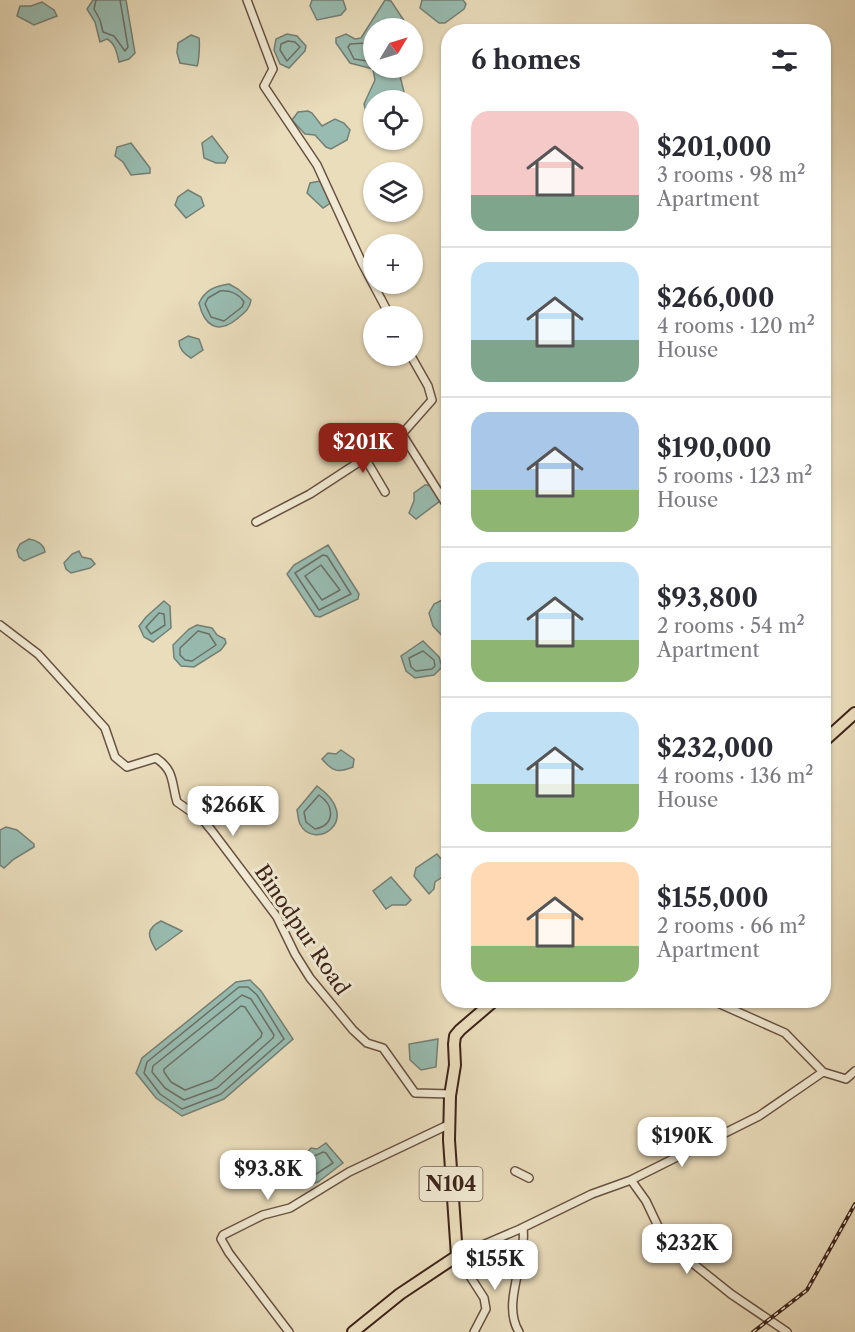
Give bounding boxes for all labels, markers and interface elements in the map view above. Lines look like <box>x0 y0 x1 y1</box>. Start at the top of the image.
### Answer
north arrow <box>363 18 423 78</box>
map controls <box>363 18 423 366</box>
text: 6 homes <box>471 44 581 76</box>
icon: filters <box>768 44 801 77</box>
button: locate <box>363 90 423 150</box>
text: $201,000 <box>657 131 772 163</box>
icon: home <box>519 135 591 207</box>
button: layers <box>363 162 423 222</box>
text: 3 rooms · 98 m² <box>657 163 805 187</box>
text: Apartment <box>657 187 760 211</box>
button: + <box>363 234 423 294</box>
text: $266,000 <box>657 282 774 314</box>
icon: home <box>519 286 591 358</box>
button: − <box>363 306 423 366</box>
text: 4 rooms · 120 m² <box>657 314 815 338</box>
text: House <box>657 338 718 362</box>
pin: $201K <box>321 423 405 474</box>
text: $201K <box>333 430 393 454</box>
text: $190,000 <box>657 432 772 464</box>
icon: home <box>519 436 591 508</box>
text: 5 rooms · 123 m² <box>657 464 813 488</box>
text: House <box>657 488 718 512</box>
text: $93,800 <box>657 582 758 614</box>
icon: home <box>519 586 591 658</box>
text: 2 rooms · 54 m² <box>657 614 805 638</box>
text: Apartment <box>657 638 760 662</box>
text: $232,000 <box>657 732 773 764</box>
icon: home <box>519 736 591 808</box>
text: 4 rooms · 136 m² <box>657 764 813 788</box>
pin: $266K <box>191 786 275 837</box>
text: House <box>657 788 718 812</box>
text: $266K <box>202 793 264 817</box>
street label: Binodpur Road <box>250 860 355 1000</box>
text: $155,000 <box>657 882 768 914</box>
icon: home <box>519 886 591 958</box>
text: 2 rooms · 66 m² <box>657 914 806 938</box>
text: Apartment <box>657 938 760 962</box>
pin: $190K <box>640 1117 724 1168</box>
text: $190K <box>652 1124 712 1148</box>
pin: $93.8K <box>219 1150 317 1201</box>
text: $93.8K <box>234 1157 302 1181</box>
road number: N104 <box>420 1167 482 1201</box>
pin: $232K <box>645 1224 729 1275</box>
text: $232K <box>656 1231 718 1255</box>
pin: $155K <box>453 1240 537 1291</box>
text: $155K <box>466 1247 524 1271</box>

